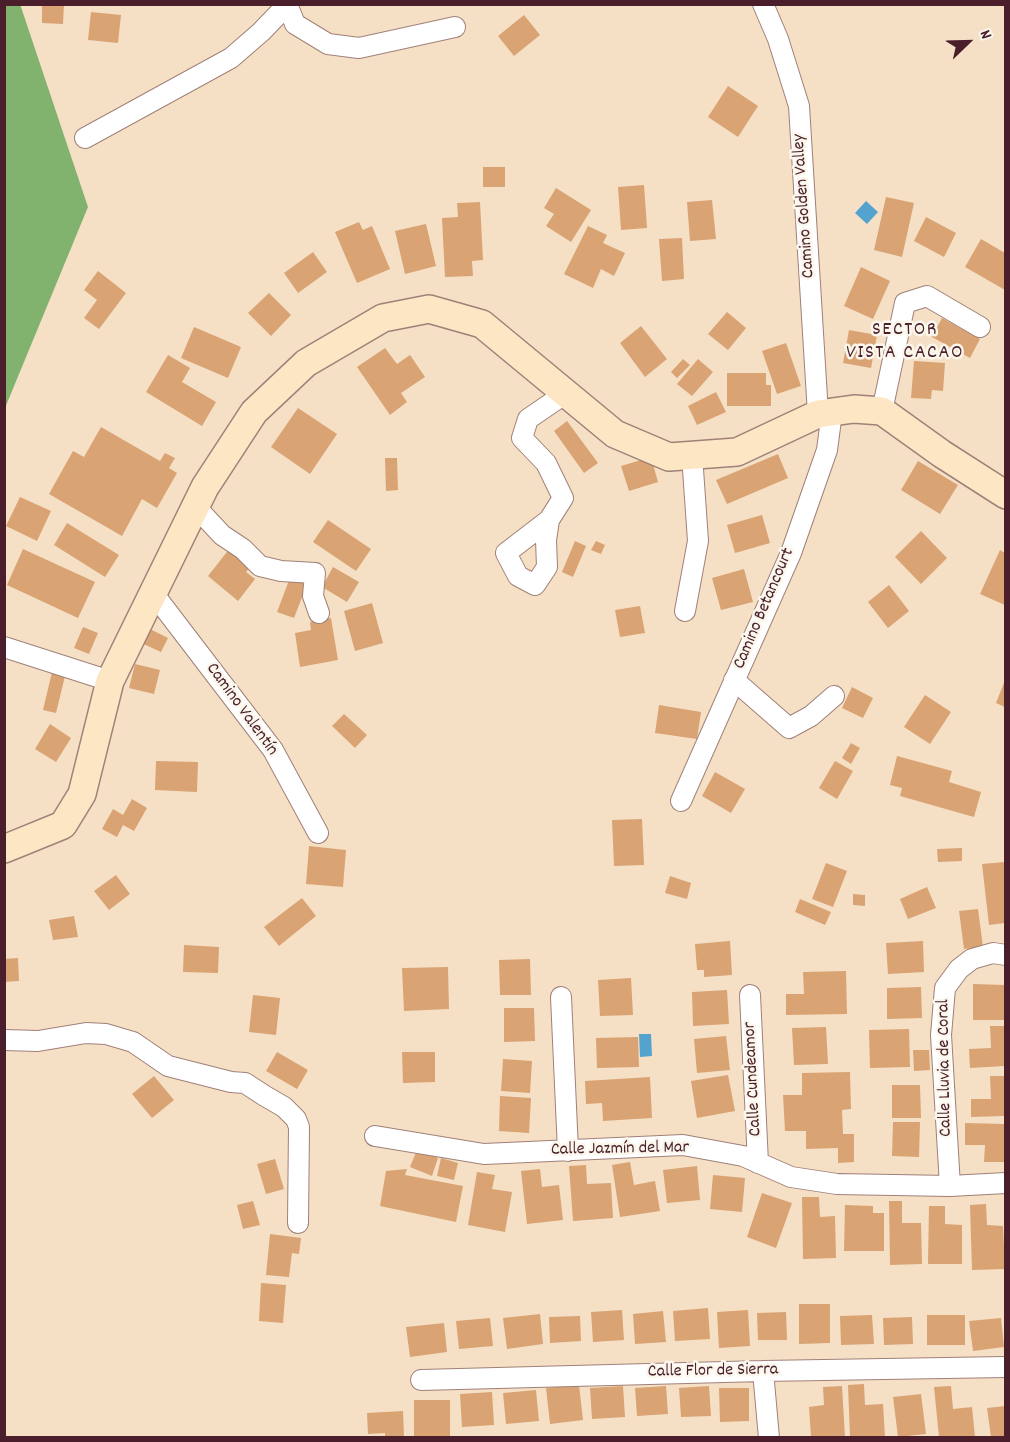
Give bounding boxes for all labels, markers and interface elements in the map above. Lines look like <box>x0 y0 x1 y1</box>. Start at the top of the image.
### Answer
north arrow <box>938 12 998 72</box>
text: N <box>973 27 997 43</box>
street label: Camino Golden Valley <box>789 133 821 279</box>
district label: SECTOR VISTA CACAO <box>846 319 964 366</box>
street label: Camino Betancourt <box>730 545 800 673</box>
street label: Camino Valentín <box>200 659 282 761</box>
street label: Calle Lluvia de Coral <box>934 999 958 1137</box>
street label: Calle Cundeamor <box>740 1021 768 1137</box>
street label: Calle Jazmín del Mar <box>551 1138 689 1162</box>
street label: Calle Flor de Sierra <box>648 1360 778 1384</box>

